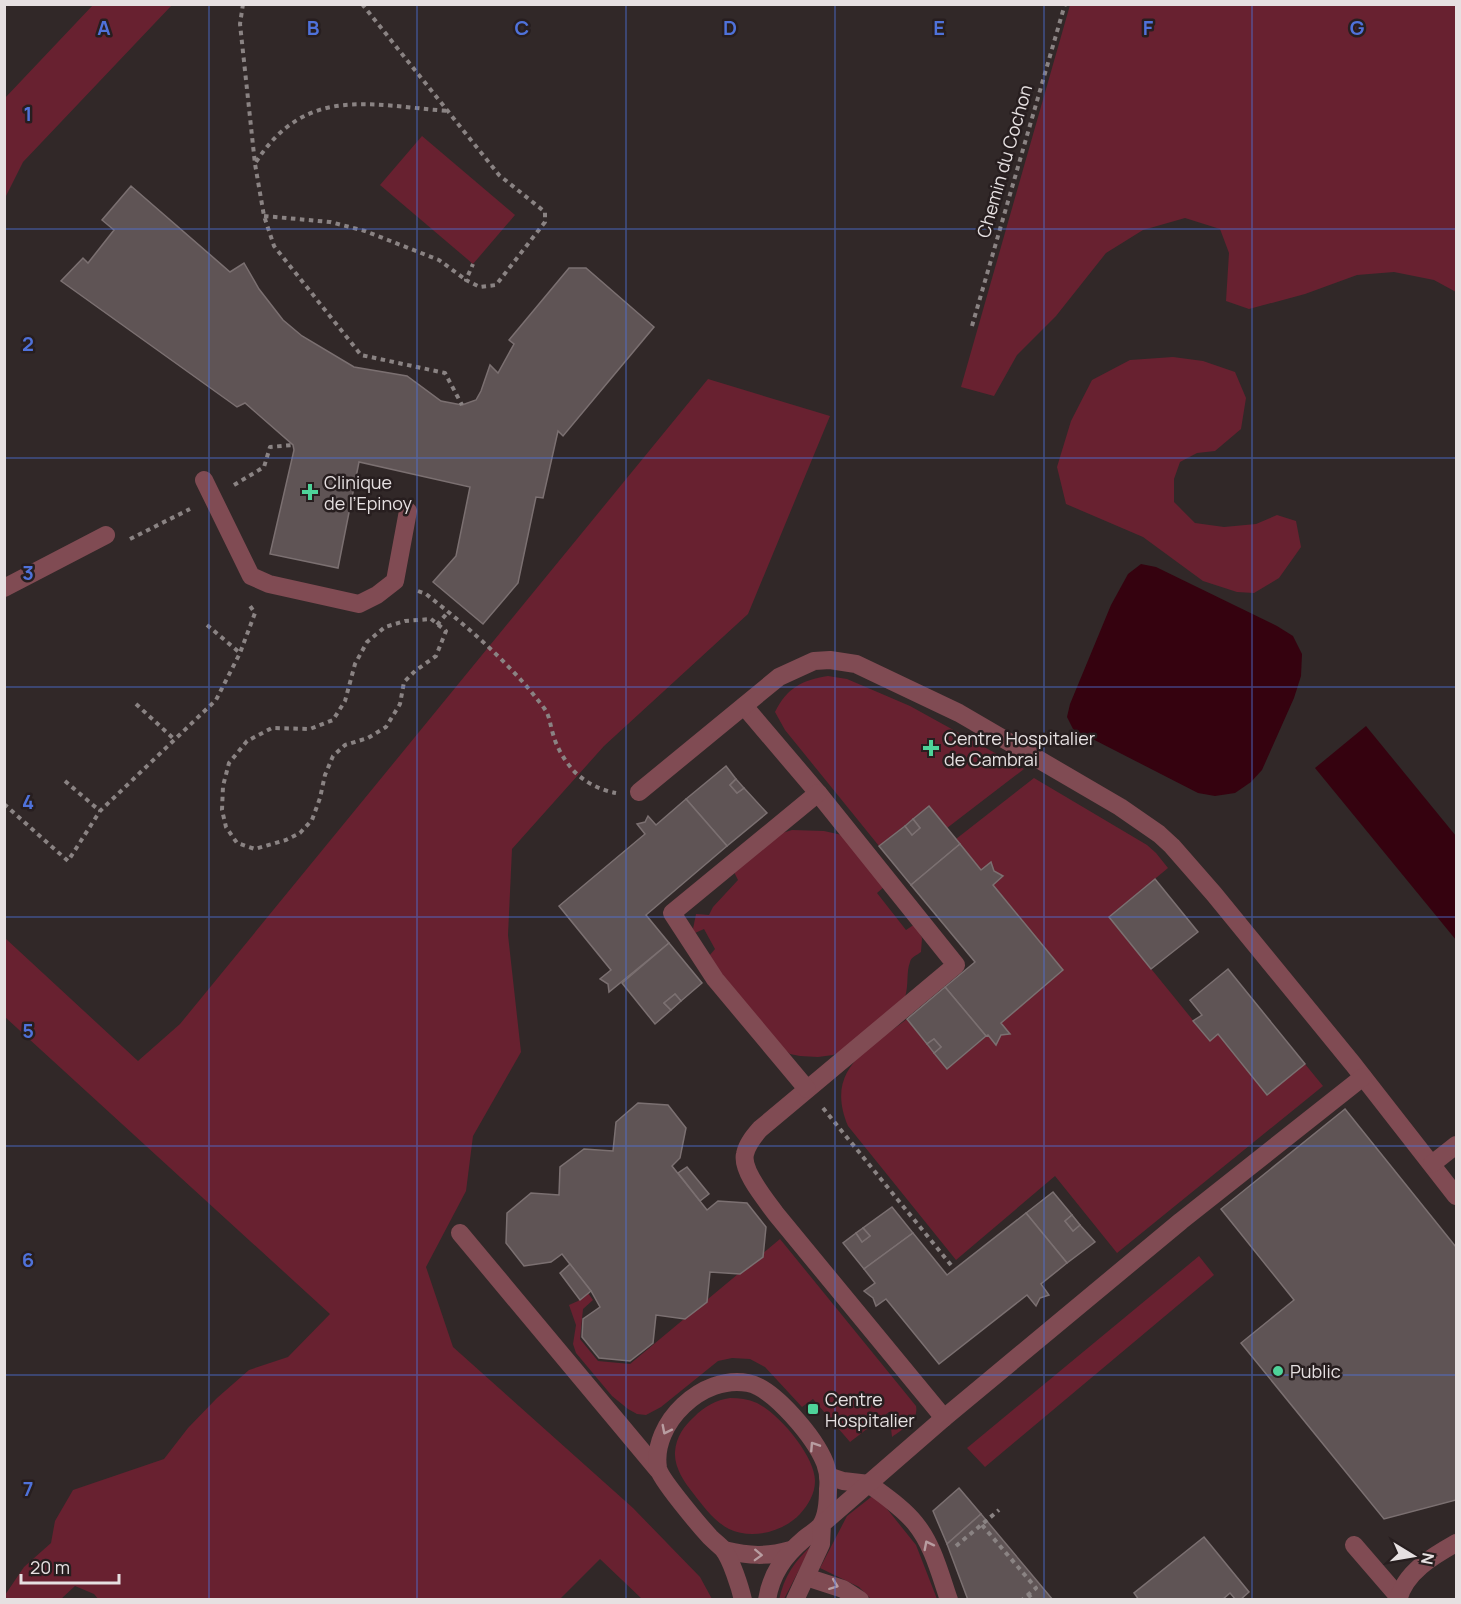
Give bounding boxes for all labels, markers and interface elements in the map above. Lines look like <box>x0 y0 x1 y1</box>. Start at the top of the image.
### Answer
text: A <box>97 14 111 41</box>
text: B <box>307 14 320 41</box>
text: C <box>515 14 529 41</box>
text: D <box>723 14 737 41</box>
text: E <box>933 14 945 41</box>
text: F <box>1143 14 1154 41</box>
text: G <box>1350 14 1365 41</box>
street label: Chemin du Cochon <box>971 82 1037 240</box>
text: 1 <box>24 100 32 127</box>
text: 2 <box>22 330 34 357</box>
place label: Clinique de l’Epinoy <box>324 470 412 515</box>
marker: Clinique de l’Epinoy <box>301 483 319 501</box>
text: 3 <box>22 559 34 586</box>
place label: Centre Hospitalier de Cambrai <box>944 726 1096 771</box>
marker: Centre Hospitalier de Cambrai <box>922 739 940 757</box>
text: 4 <box>22 788 34 815</box>
text: 5 <box>22 1017 34 1044</box>
text: 6 <box>22 1246 34 1273</box>
place label: Public <box>1290 1359 1341 1383</box>
marker: Public <box>1271 1364 1285 1378</box>
place label: Centre Hospitalier <box>825 1387 915 1432</box>
marker: Centre Hospitalier <box>806 1402 820 1416</box>
one-way arrow <box>661 1423 673 1434</box>
one-way arrow <box>811 1442 822 1453</box>
text: 7 <box>23 1475 33 1502</box>
north arrow <box>1383 1526 1443 1586</box>
one-way arrow <box>924 1541 935 1551</box>
scale bar <box>21 1547 118 1585</box>
one-way arrow <box>754 1549 763 1562</box>
text: N <box>1416 1551 1440 1567</box>
text: 20 m <box>30 1555 70 1579</box>
one-way arrow <box>828 1578 839 1590</box>

